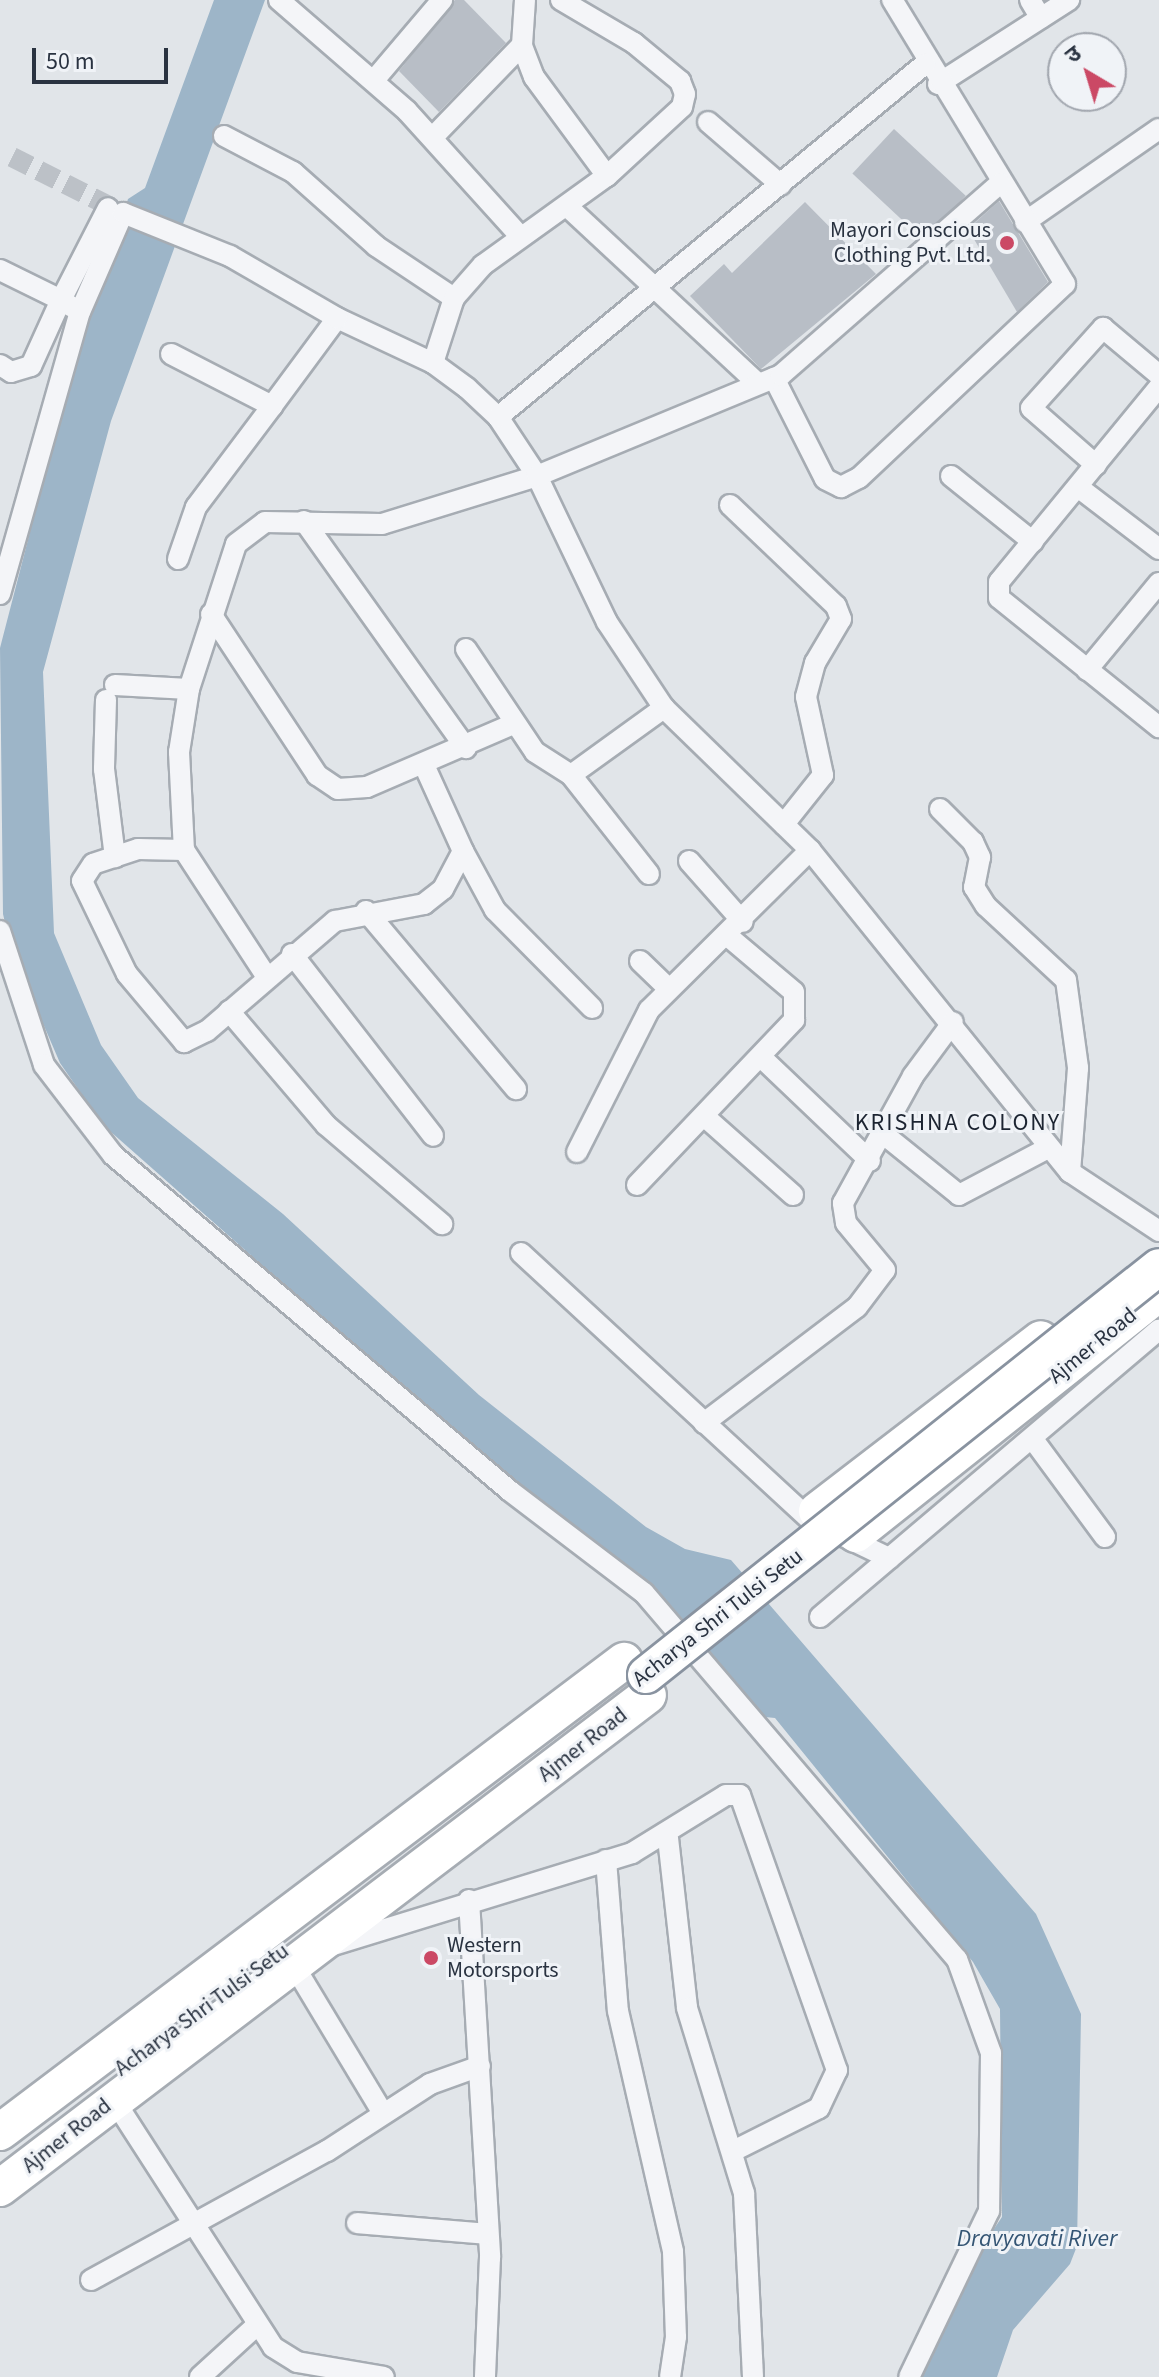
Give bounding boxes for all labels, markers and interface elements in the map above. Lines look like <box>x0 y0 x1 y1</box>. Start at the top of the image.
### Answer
scale bar <box>36 32 172 82</box>
north arrow <box>1047 32 1127 112</box>
text: उ <box>1059 38 1088 71</box>
text: 50 m <box>46 44 95 79</box>
place label: Mayori Conscious Clothing Pvt. Ltd. <box>830 217 991 268</box>
marker: Mayori Conscious Clothing Pvt. Ltd. <box>998 234 1016 252</box>
district label: KRISHNA COLONY <box>855 1109 1061 1137</box>
street label: Ajmer Road <box>1044 1302 1142 1390</box>
street label: Acharya Shri Tulsi Setu <box>628 1543 808 1693</box>
street label: Ajmer Road <box>533 1702 633 1788</box>
place label: Western Motorsports <box>447 1932 559 1984</box>
street label: Acharya Shri Tulsi Setu <box>110 1938 294 2082</box>
marker: Western Motorsports <box>422 1949 440 1967</box>
street label: Ajmer Road <box>17 2093 117 2179</box>
water label: Dravyavati River <box>957 2225 1117 2253</box>

